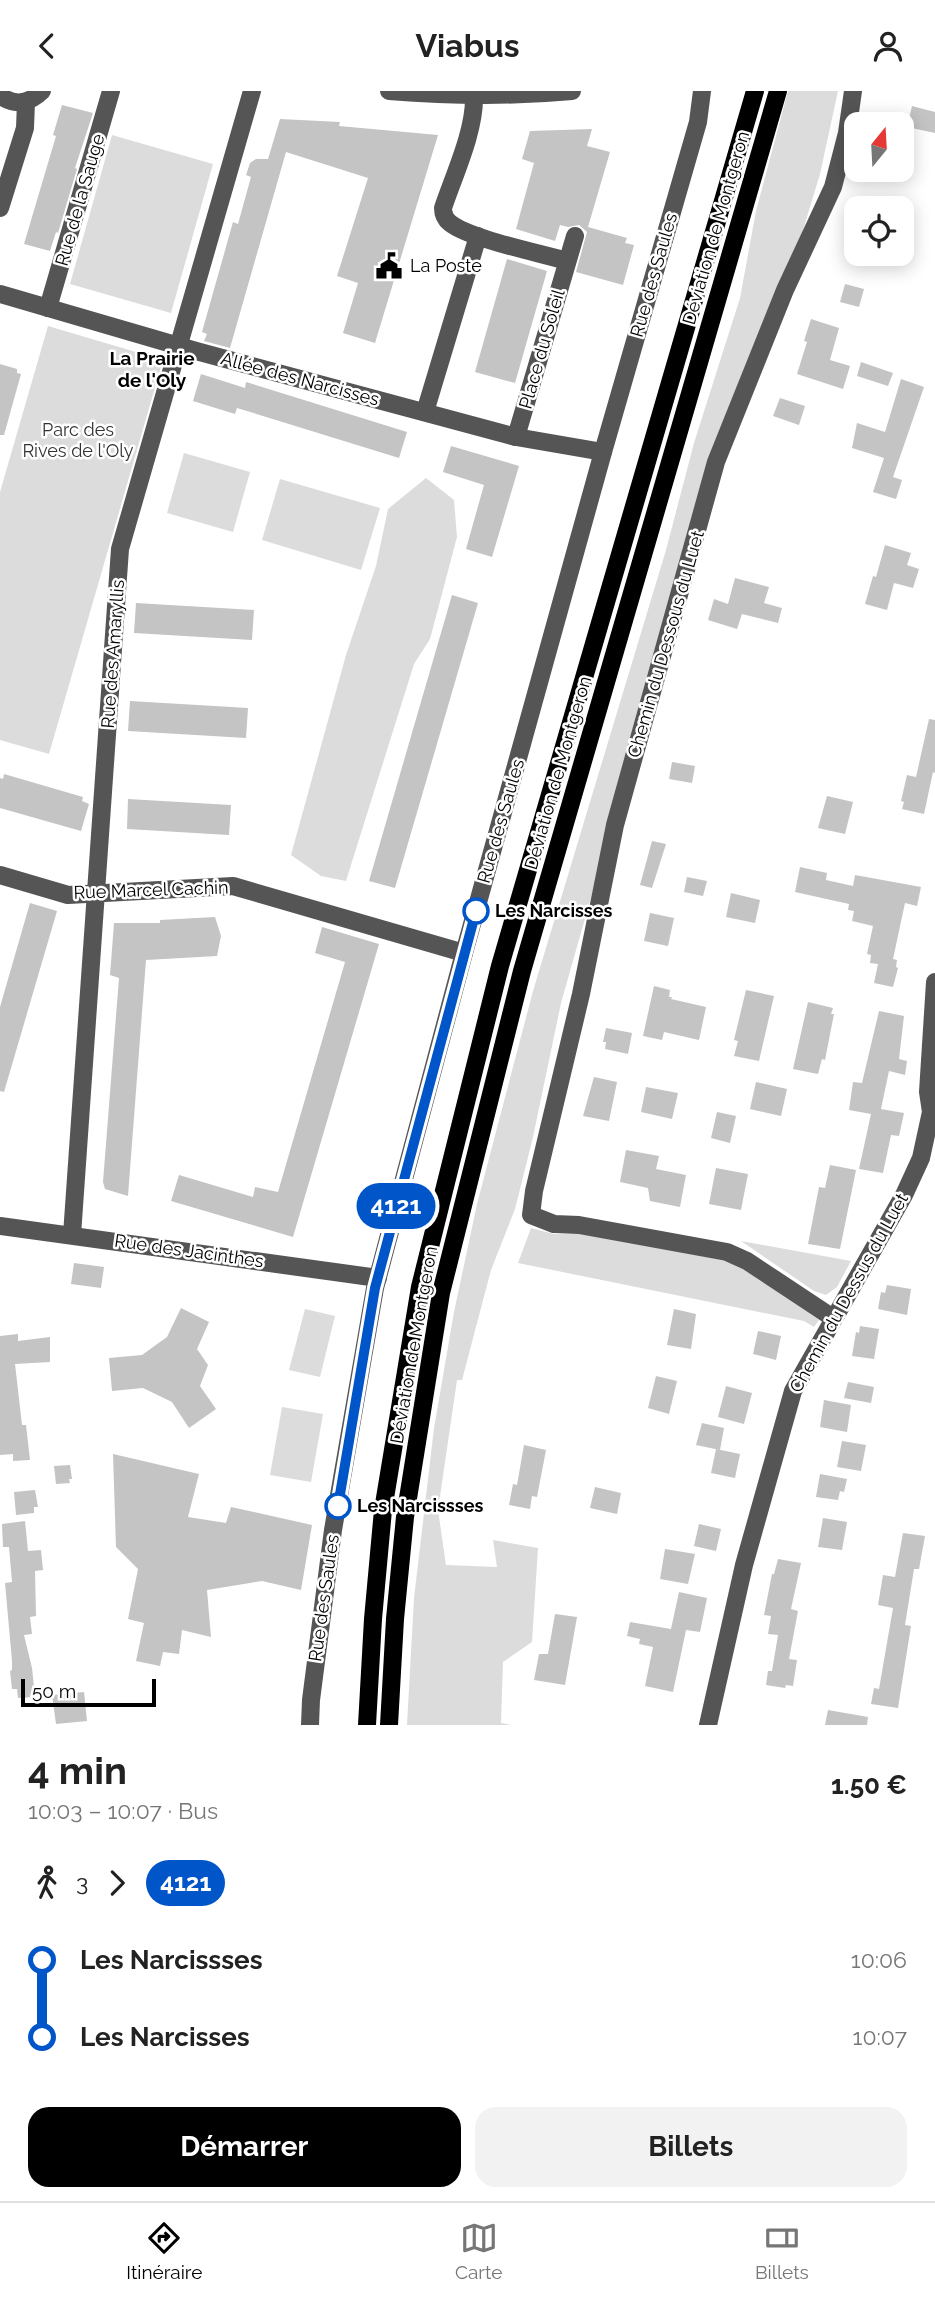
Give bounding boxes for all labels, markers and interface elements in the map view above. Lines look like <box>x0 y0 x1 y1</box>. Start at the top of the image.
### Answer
icon: back <box>28 27 66 65</box>
text: Viabus <box>415 27 520 64</box>
icon: person <box>869 27 907 65</box>
north arrow <box>844 112 914 182</box>
map controls <box>844 112 914 266</box>
street label: Déviation de Montgeron <box>678 129 753 327</box>
street label: Rue de la Sauge <box>51 131 109 268</box>
button: locate <box>844 196 914 266</box>
street label: Rue des Saules <box>626 210 681 339</box>
public building icon: La Poste <box>374 251 404 281</box>
place label: La Poste <box>410 255 482 276</box>
street label: Place du Soleil <box>514 287 569 411</box>
district label: La Prairie de l'Oly <box>109 347 195 391</box>
street label: Allée des Narcisses <box>219 347 382 410</box>
park label: Parc des Rives de l'Oly <box>22 419 134 461</box>
street label: Chemin du Dessous du Luet <box>623 528 708 760</box>
street label: Rue des Amaryllis <box>97 579 128 729</box>
street label: Déviation de Montgeron <box>520 674 595 872</box>
street label: Rue des Saules <box>473 756 528 885</box>
street label: Rue Marcel Cachin <box>73 876 229 903</box>
marker: Les Narcisses <box>463 898 489 924</box>
place label: Les Narcisses <box>495 900 613 921</box>
line badge: 4121 <box>347 1183 445 1229</box>
street label: Chemin du Dessus du Luet <box>785 1190 912 1396</box>
text: 4121 <box>371 1191 421 1220</box>
street label: Rue des Jacinthes <box>113 1230 265 1271</box>
street label: Déviation de Montgeron <box>386 1245 441 1445</box>
marker: Les Narcissses <box>325 1493 351 1519</box>
place label: Les Narcissses <box>357 1495 483 1516</box>
street label: Rue des Saules <box>304 1533 343 1663</box>
scale bar <box>21 1676 156 1708</box>
text: 50 m <box>32 1680 76 1702</box>
text: 4 min <box>28 1748 127 1793</box>
text: 1.50 € <box>831 1770 907 1800</box>
text: 10:03 – 10:07 · Bus <box>28 1797 218 1824</box>
icon: walk <box>28 1864 66 1902</box>
icon: forward <box>98 1864 136 1902</box>
text: 4121 <box>160 1868 211 1897</box>
text: 3 <box>76 1869 88 1896</box>
text: Les Narcissses <box>80 1945 262 1975</box>
text: 10:06 <box>851 1946 907 1973</box>
text: Les Narcisses <box>80 2022 250 2052</box>
text: 10:07 <box>853 2023 907 2050</box>
button: Démarrer <box>28 2107 461 2187</box>
button: Billets <box>475 2107 907 2187</box>
tab: Itinéraire <box>126 2219 202 2283</box>
tab: Carte <box>455 2219 502 2283</box>
tab: Billets <box>755 2219 809 2283</box>

